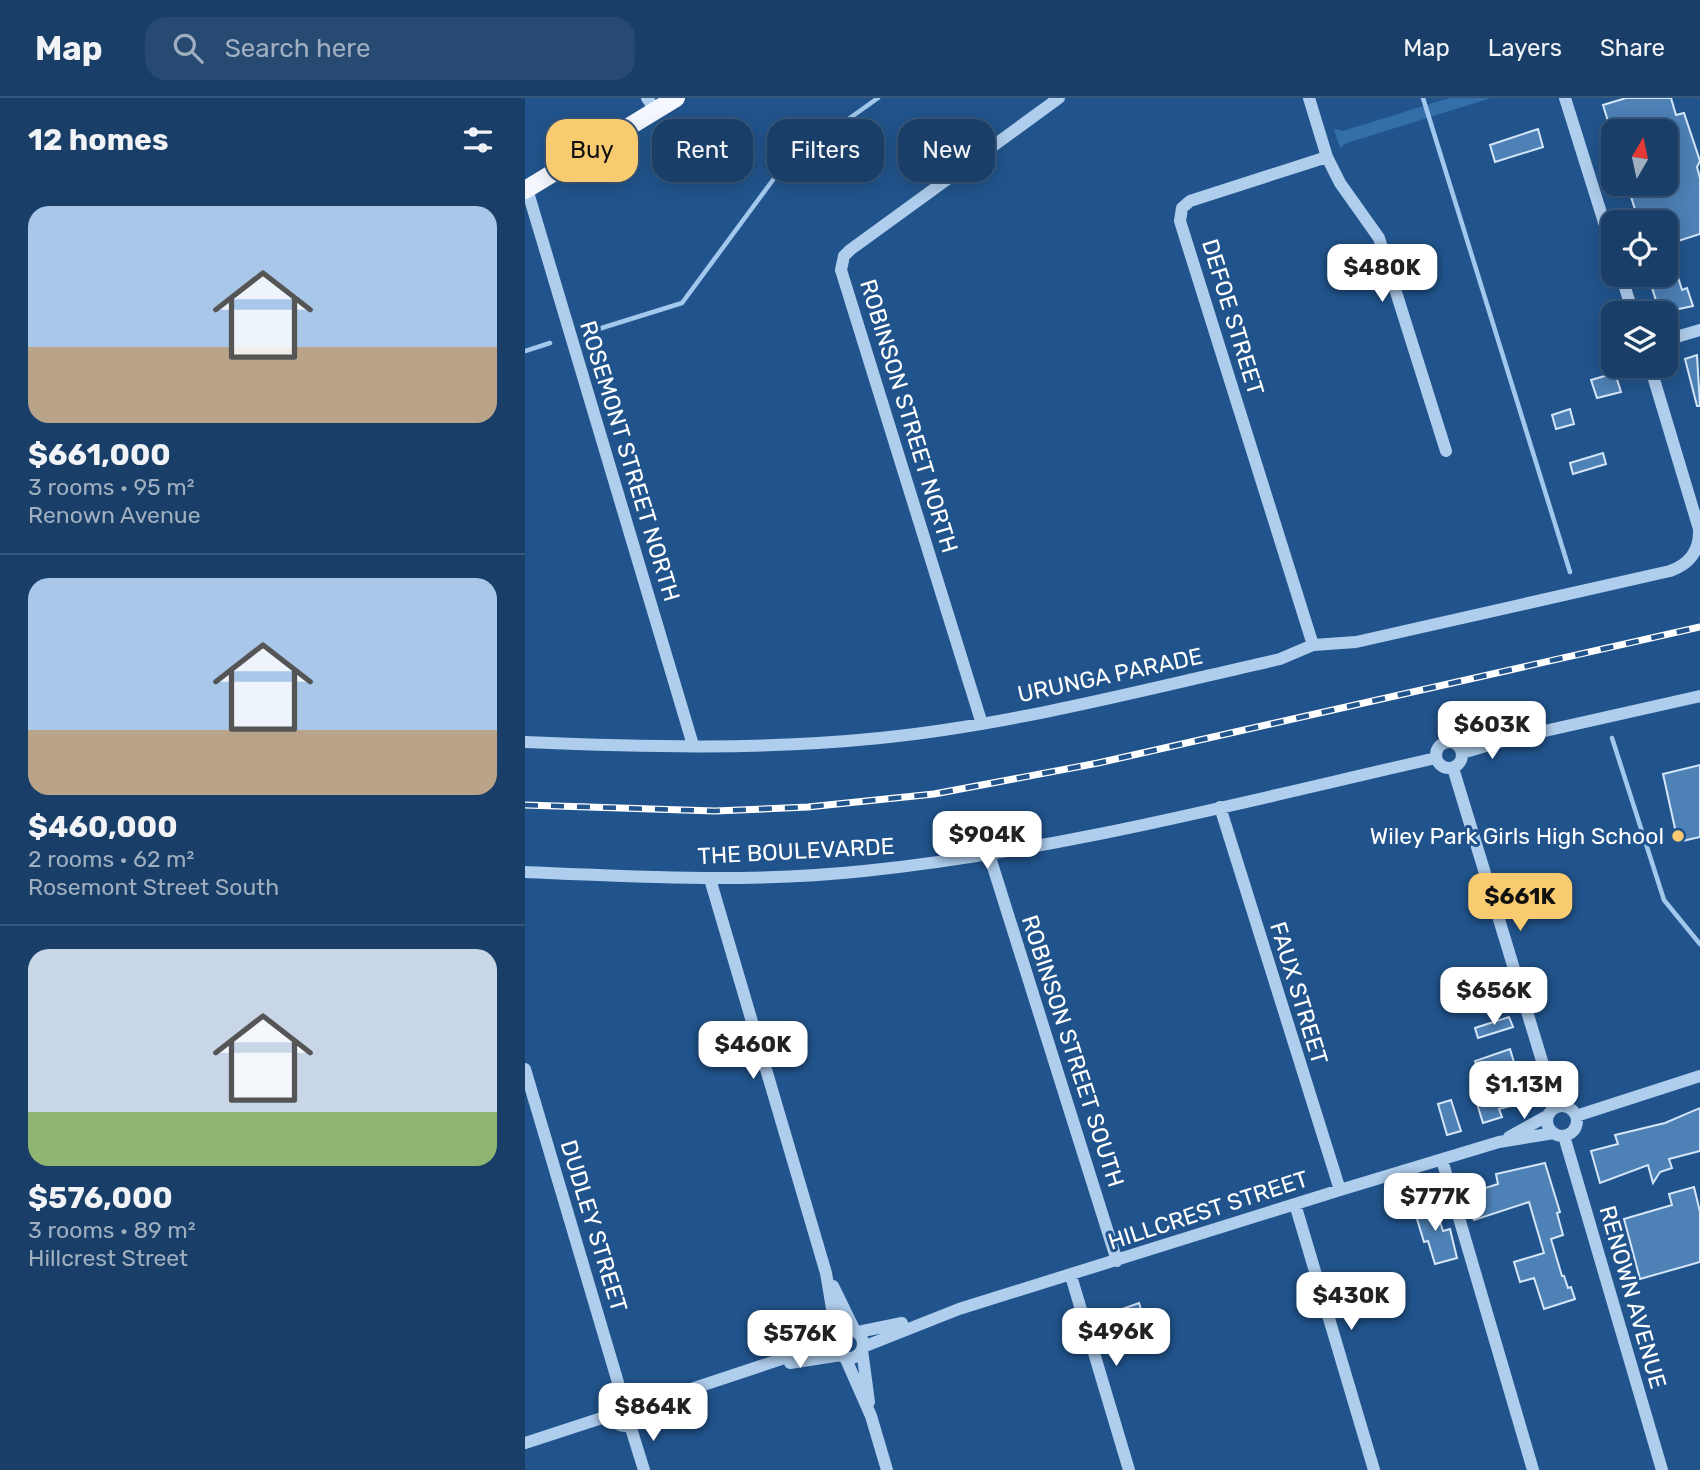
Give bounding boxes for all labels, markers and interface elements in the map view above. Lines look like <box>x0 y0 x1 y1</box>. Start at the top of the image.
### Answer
search box <box>145 17 635 80</box>
text: Map <box>35 29 103 68</box>
icon: search <box>169 29 207 67</box>
text: Search here <box>225 33 370 64</box>
text: Map <box>1403 34 1450 62</box>
text: Layers <box>1488 34 1562 62</box>
text: Share <box>1600 34 1665 62</box>
chip: Buy <box>546 119 638 182</box>
chip: Rent <box>652 119 753 182</box>
chip: Filters <box>767 119 884 182</box>
chip: New <box>898 119 995 182</box>
north arrow <box>1601 119 1678 196</box>
map controls <box>1601 119 1678 378</box>
icon: filters <box>459 121 497 159</box>
text: 12 homes <box>28 122 169 158</box>
button: locate <box>1601 210 1678 287</box>
street label: DEFOE STREET <box>1196 235 1270 399</box>
pin: $480K <box>1333 244 1431 304</box>
icon: home <box>200 252 326 378</box>
text: $480K <box>1343 253 1421 281</box>
street label: ROBINSON STREET NORTH <box>854 276 964 556</box>
button: layers <box>1601 301 1678 378</box>
street label: ROSEMONT STREET NORTH <box>574 317 686 605</box>
text: $661,000 <box>28 437 171 473</box>
text: 3 rooms · 95 m² <box>28 473 195 501</box>
text: Renown Avenue <box>28 501 201 529</box>
icon: home <box>200 624 326 750</box>
street label: URUNGA PARADE <box>1015 642 1205 708</box>
pin: $603K <box>1443 702 1541 761</box>
text: $603K <box>1454 710 1530 738</box>
text: $460,000 <box>28 809 178 845</box>
pin: $904K <box>938 812 1036 871</box>
text: $904K <box>949 820 1025 848</box>
place label: Wiley Park Girls High School <box>1370 822 1664 850</box>
marker: Wiley Park Girls High School <box>1670 828 1686 844</box>
street label: THE BOULEVARDE <box>697 832 895 870</box>
text: 2 rooms · 62 m² <box>28 845 194 873</box>
text: Rosemont Street South <box>28 873 279 901</box>
pin: $661K <box>1471 874 1569 933</box>
text: $661K <box>1484 882 1556 910</box>
street label: ROBINSON STREET SOUTH <box>1016 912 1130 1190</box>
street label: FAUX STREET <box>1264 918 1334 1068</box>
pin: $656K <box>1445 968 1543 1027</box>
text: $656K <box>1456 976 1532 1004</box>
icon: home <box>200 995 326 1121</box>
pin: $460K <box>704 1021 802 1081</box>
text: $460K <box>715 1030 791 1058</box>
pin: $1.13M <box>1467 1062 1581 1121</box>
text: $1.13M <box>1485 1070 1563 1098</box>
street label: DUDLEY STREET <box>555 1137 633 1315</box>
street label: HILLCREST STREET <box>1104 1164 1312 1256</box>
pin: $777K <box>1386 1174 1484 1233</box>
text: $576,000 <box>28 1180 173 1216</box>
text: $777K <box>1400 1182 1470 1210</box>
street label: RENOWN AVENUE <box>1593 1202 1673 1392</box>
text: 3 rooms · 89 m² <box>28 1216 196 1244</box>
text: Hillcrest Street <box>28 1244 188 1272</box>
pin: $430K <box>1302 1272 1400 1332</box>
text: $430K <box>1312 1281 1390 1309</box>
pin: $496K <box>1067 1308 1165 1368</box>
pin: $576K <box>751 1310 849 1370</box>
text: $496K <box>1078 1317 1154 1345</box>
text: $576K <box>763 1319 837 1347</box>
pin: $864K <box>604 1384 702 1443</box>
text: $864K <box>615 1392 691 1420</box>

